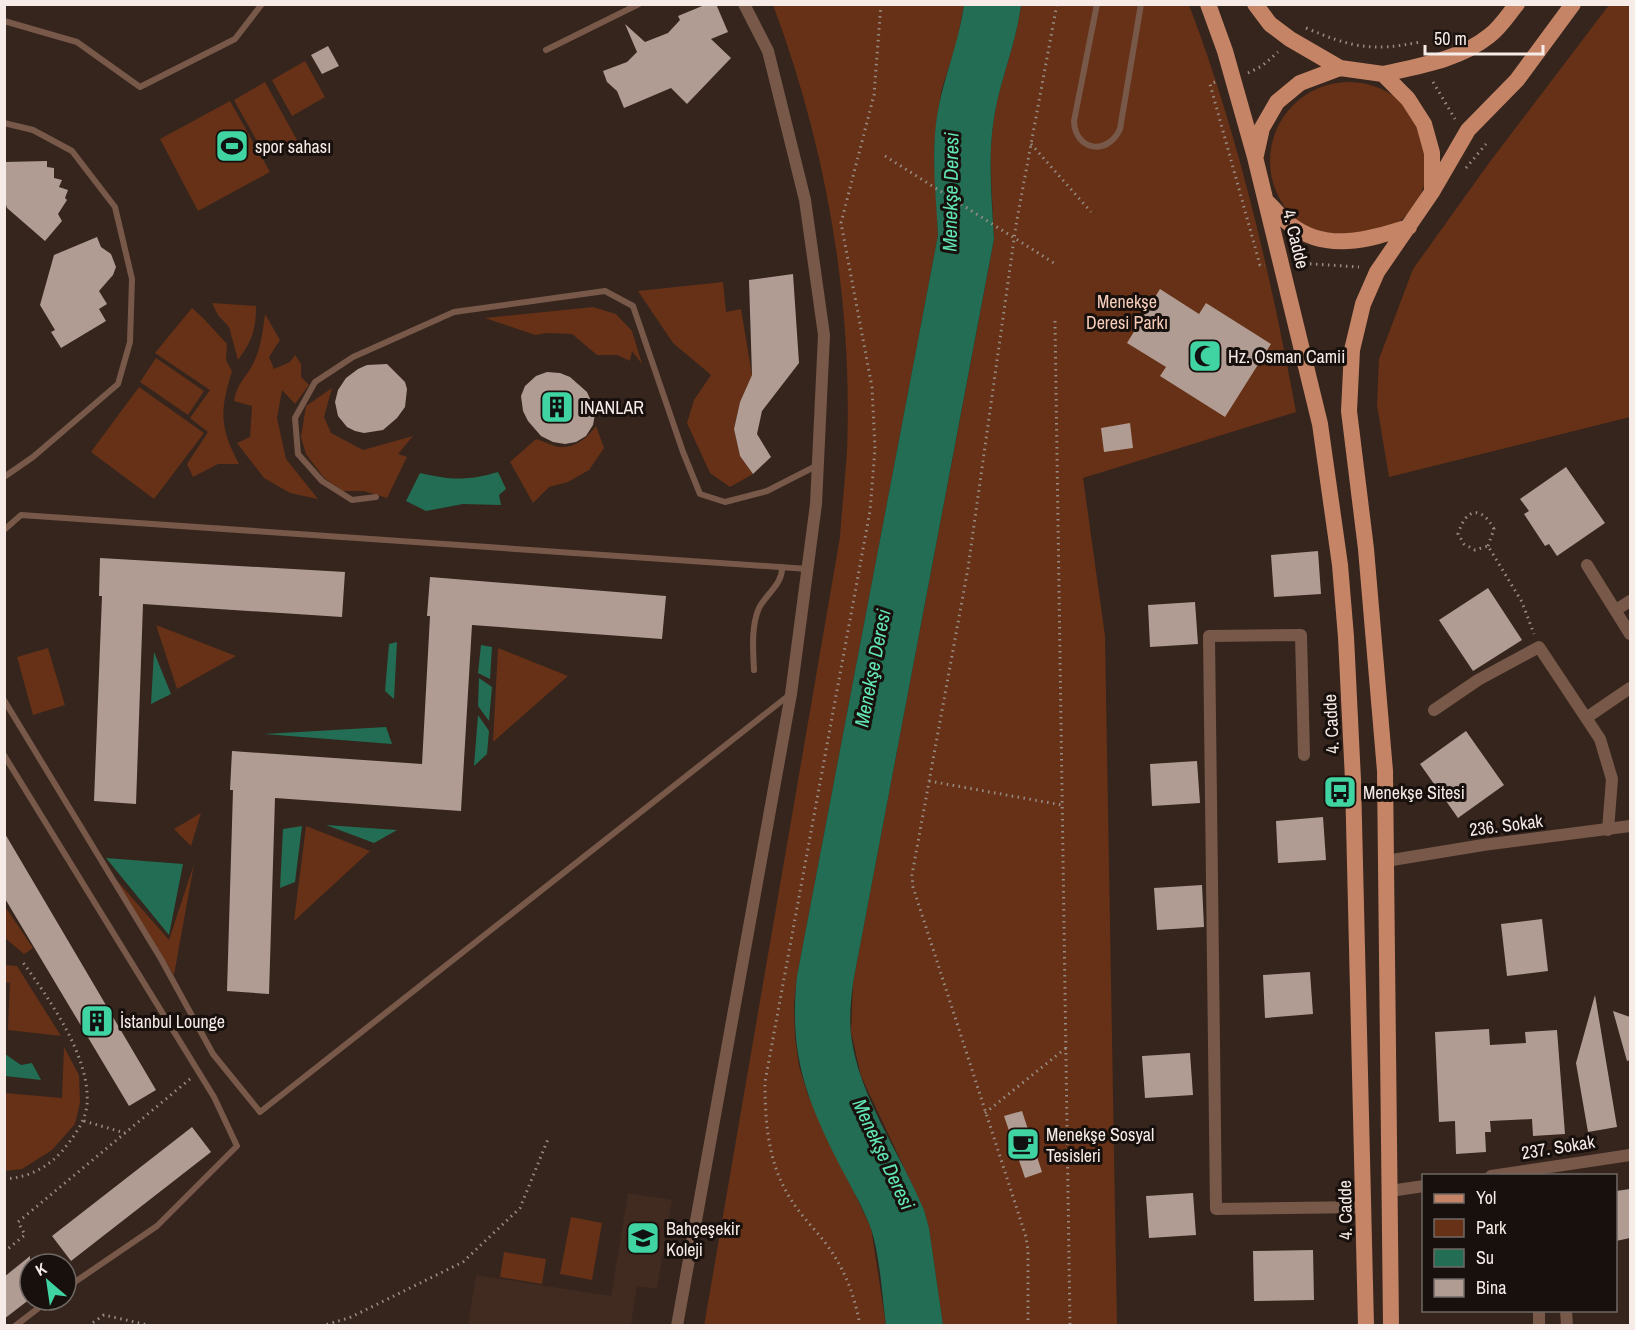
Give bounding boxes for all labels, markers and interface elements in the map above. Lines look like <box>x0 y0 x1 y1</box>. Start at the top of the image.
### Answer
scale bar <box>1425 18 1544 56</box>
text: 50 m <box>1434 26 1467 51</box>
sports icon: spor sahası <box>214 128 250 164</box>
water label: Menekşe Deresi <box>935 132 965 252</box>
place label: spor sahası <box>255 134 331 159</box>
street label: 4. Cadde <box>1277 207 1315 271</box>
park label: Menekşe Deresi Parkı <box>1086 289 1168 335</box>
mosque icon: Hz. Osman Camii <box>1187 338 1223 374</box>
place label: Hz. Osman Camii <box>1228 344 1345 369</box>
building icon: INANLAR <box>539 389 575 425</box>
place label: INANLAR <box>580 395 644 420</box>
water label: Menekşe Deresi <box>847 606 897 729</box>
street label: 4. Cadde <box>1317 693 1345 755</box>
bus stop icon: Menekşe Sitesi <box>1322 774 1358 810</box>
place label: Menekşe Sitesi <box>1363 780 1465 805</box>
street label: 236. Sokak <box>1468 808 1545 842</box>
building icon: İstanbul Lounge <box>79 1003 115 1039</box>
place label: İstanbul Lounge <box>120 1009 225 1034</box>
water label: Menekşe Deresi <box>847 1094 922 1214</box>
place label: Menekşe Sosyal Tesisleri <box>1046 1122 1154 1168</box>
cafe icon: Menekşe Sosyal Tesisleri <box>1005 1126 1041 1162</box>
street label: 237. Sokak <box>1520 1129 1597 1165</box>
legend <box>1422 1174 1617 1312</box>
street label: 4. Cadde <box>1332 1180 1358 1240</box>
text: Yol <box>1476 1185 1496 1210</box>
text: Park <box>1476 1215 1507 1240</box>
place label: Bahçeşekir Koleji <box>666 1216 740 1262</box>
school or university icon: Bahçeşekir Koleji <box>625 1220 661 1256</box>
text: Su <box>1476 1245 1494 1270</box>
north arrow <box>18 1252 78 1312</box>
text: K <box>31 1257 51 1281</box>
text: Bina <box>1476 1275 1506 1300</box>

